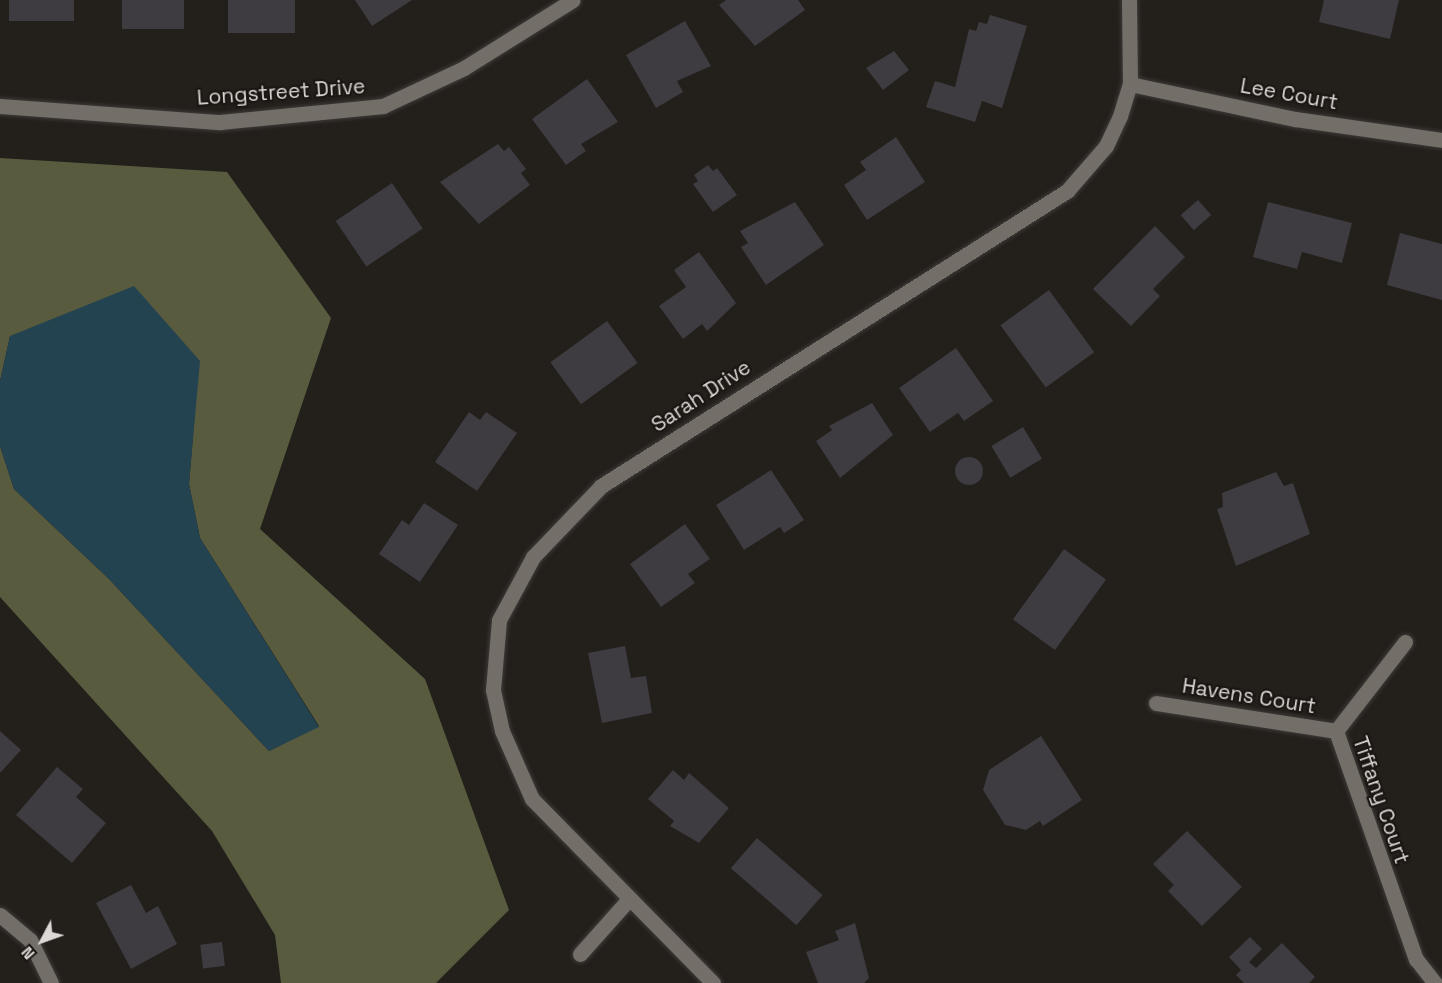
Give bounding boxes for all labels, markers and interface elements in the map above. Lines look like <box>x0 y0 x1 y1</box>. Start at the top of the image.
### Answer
street label: Lee Court <box>1238 73 1340 115</box>
street label: Longstreet Drive <box>196 74 366 110</box>
street label: Sarah Drive <box>647 355 755 437</box>
street label: Havens Court <box>1180 673 1318 719</box>
street label: Tiffany Court <box>1347 733 1415 867</box>
north arrow <box>12 911 72 971</box>
text: N <box>17 942 39 964</box>

